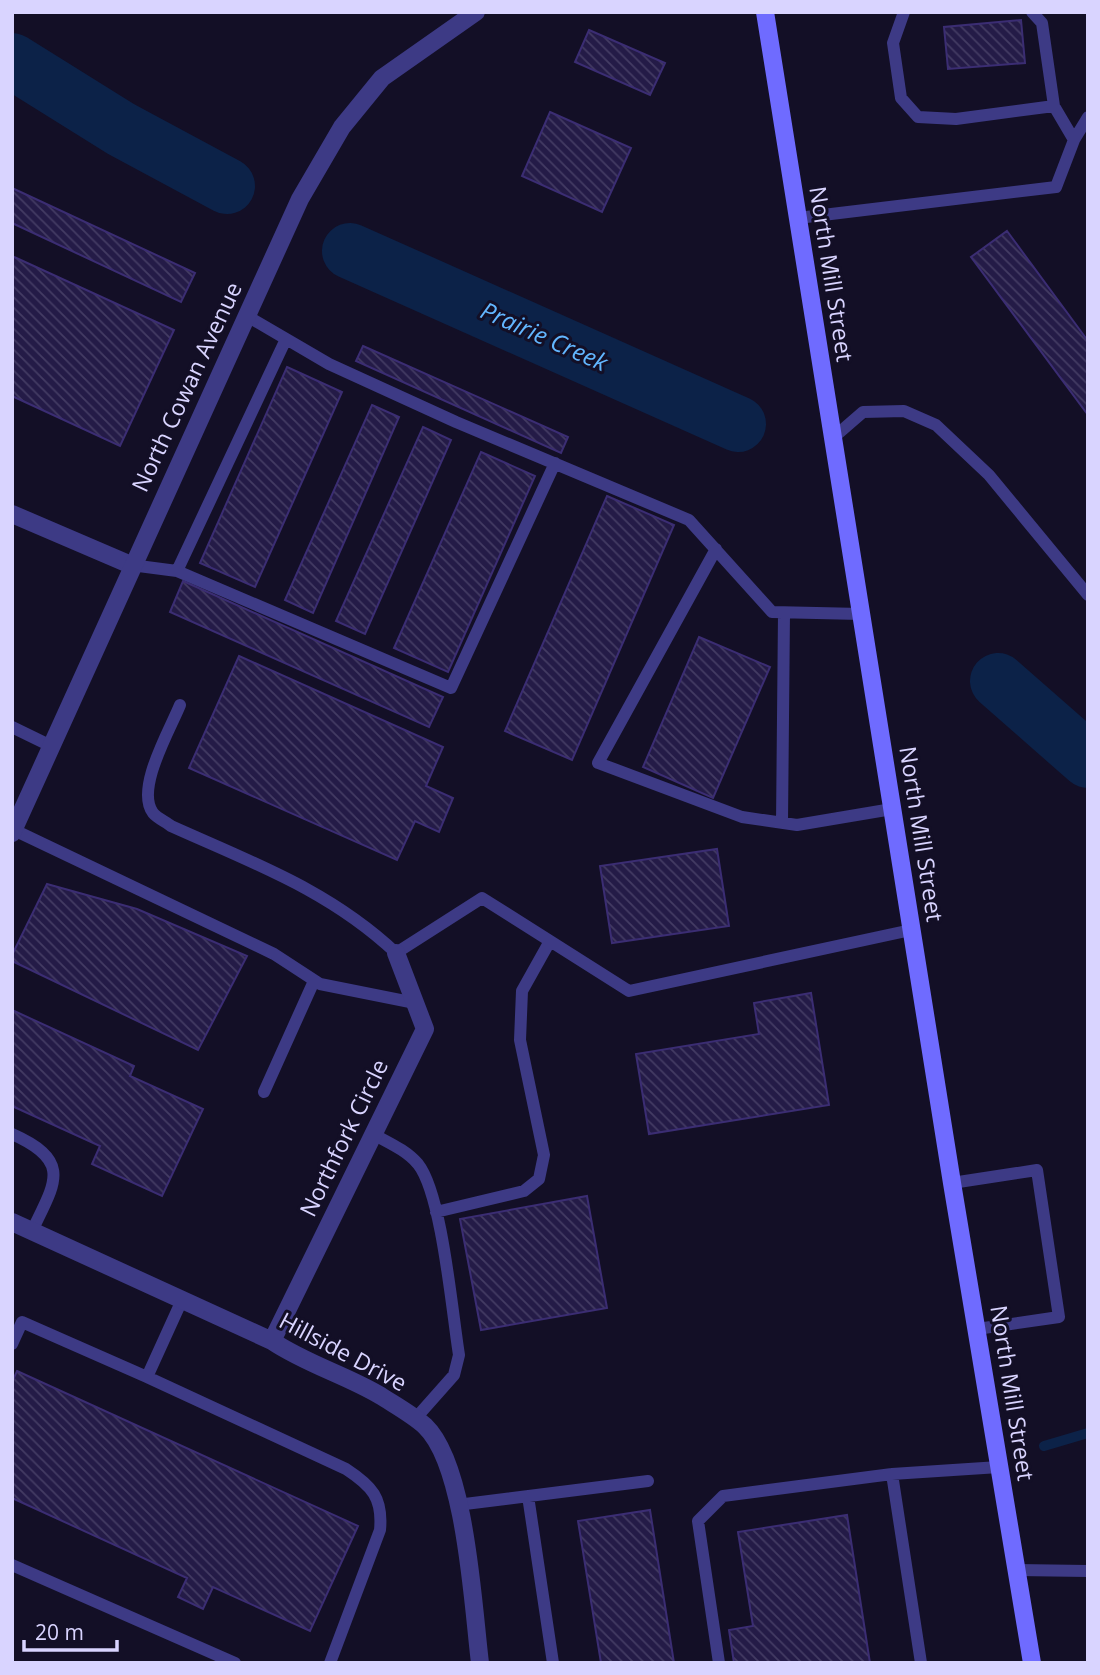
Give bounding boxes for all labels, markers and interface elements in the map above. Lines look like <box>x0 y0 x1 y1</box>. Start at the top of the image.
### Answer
street label: North Mill Street <box>802 184 862 364</box>
street label: North Cowan Avenue <box>123 277 249 497</box>
water label: Prairie Creek <box>476 293 614 379</box>
street label: North Mill Street <box>892 744 952 924</box>
street label: Northfork Circle <box>291 1054 395 1222</box>
street label: North Mill Street <box>983 1303 1043 1483</box>
street label: Hillside Drive <box>274 1304 413 1398</box>
scale bar <box>24 1608 117 1652</box>
text: 20 m <box>35 1618 84 1646</box>

